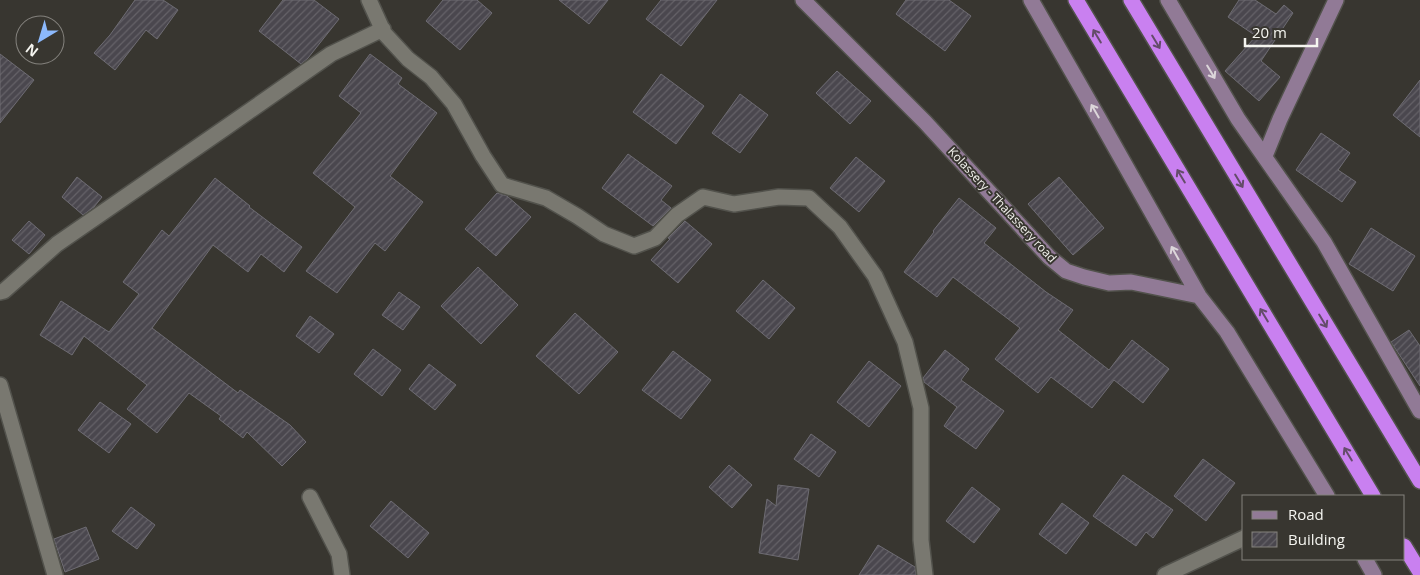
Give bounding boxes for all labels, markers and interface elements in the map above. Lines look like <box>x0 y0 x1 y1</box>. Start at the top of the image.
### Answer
north arrow <box>15 15 65 65</box>
scale bar <box>1245 15 1318 47</box>
text: 20 m <box>1252 22 1287 42</box>
one-way arrow <box>1092 30 1102 44</box>
one-way arrow <box>1151 34 1161 48</box>
text: N <box>21 40 42 62</box>
one-way arrow <box>1206 64 1216 79</box>
one-way arrow <box>1090 105 1100 119</box>
street label: Kolassery - Thalassery road <box>944 143 1060 266</box>
one-way arrow <box>1175 169 1185 183</box>
one-way arrow <box>1235 174 1245 188</box>
one-way arrow <box>1170 246 1180 261</box>
one-way arrow <box>1259 309 1269 323</box>
one-way arrow <box>1319 313 1329 327</box>
one-way arrow <box>1342 448 1352 462</box>
legend <box>1242 495 1405 560</box>
text: Road <box>1288 504 1324 524</box>
text: Building <box>1288 529 1345 549</box>

